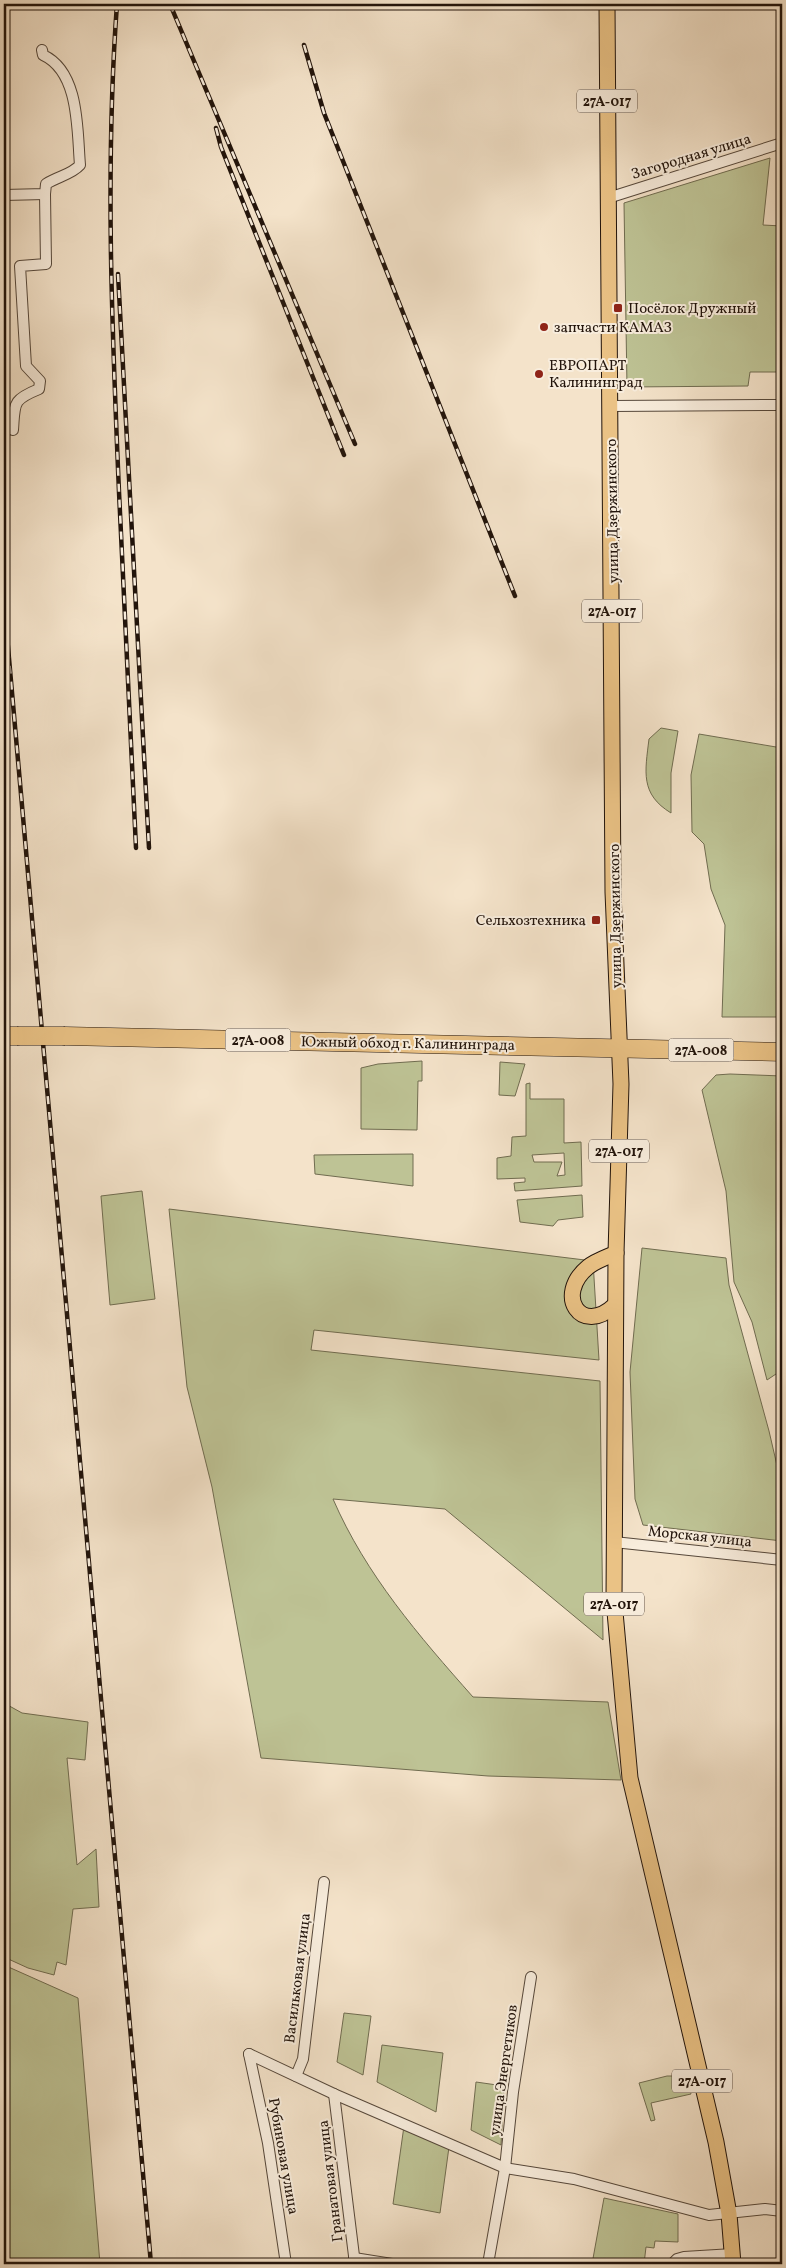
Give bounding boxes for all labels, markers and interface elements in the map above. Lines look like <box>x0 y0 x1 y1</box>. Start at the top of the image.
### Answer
road number: 27А-017 <box>577 90 637 112</box>
street label: Загородная улица <box>629 129 754 186</box>
place label: Посёлок Дружный <box>628 299 756 320</box>
marker: Посёлок Дружный <box>612 302 624 314</box>
place label: запчасти КАМАЗ <box>554 318 672 339</box>
marker: запчасти КАМАЗ <box>538 321 550 333</box>
place label: ЕВРОПАРТ Калининград <box>549 356 643 394</box>
marker: ЕВРОПАРТ Калининград <box>533 368 545 380</box>
street label: улица Дзержинского <box>602 438 625 583</box>
road number: 27А-017 <box>582 600 642 622</box>
street label: улица Дзержинского <box>605 843 628 988</box>
place label: Сельхозтехника <box>476 911 586 932</box>
marker: Сельхозтехника <box>590 914 602 926</box>
road number: 27А-008 <box>226 1028 290 1052</box>
street label: Южный обход г. Калининграда <box>301 1032 515 1057</box>
road number: 27А-008 <box>668 1038 734 1062</box>
road number: 27А-017 <box>589 1140 649 1162</box>
street label: Морская улица <box>647 1522 753 1553</box>
road number: 27А-017 <box>584 1592 644 1616</box>
street label: Васильковая улица <box>280 1912 317 2045</box>
street label: улица Энергетиков <box>485 2003 524 2137</box>
road number: 27А-017 <box>672 2070 732 2092</box>
street label: Рубиновая улица <box>262 2096 303 2216</box>
street label: Гранатовая улица <box>314 2119 349 2243</box>

